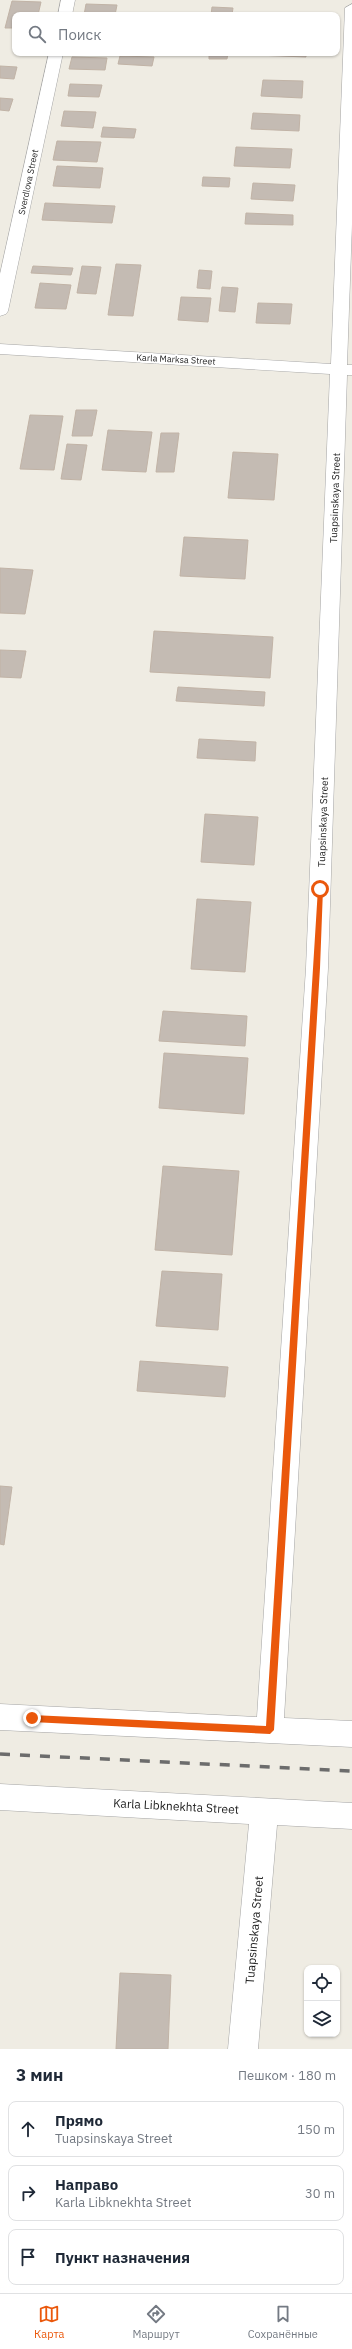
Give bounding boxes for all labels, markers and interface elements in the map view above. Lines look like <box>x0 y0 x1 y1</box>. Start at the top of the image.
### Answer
search box <box>12 12 340 56</box>
icon: search <box>26 23 48 45</box>
text: Поиск <box>58 25 101 44</box>
street label: Sverdlova Street <box>16 148 40 216</box>
street label: Karla Marksa Street <box>136 351 216 367</box>
street label: Tuapsinskaya Street <box>327 452 343 543</box>
street label: Tuapsinskaya Street <box>315 776 331 867</box>
route start <box>311 880 329 898</box>
route end <box>23 1709 41 1727</box>
street label: Karla Libknekhta Street <box>113 1795 239 1817</box>
street label: Tuapsinskaya Street <box>242 1875 266 1985</box>
map controls <box>304 1965 340 2037</box>
button: locate <box>304 1965 340 2001</box>
button: layers <box>304 2001 340 2037</box>
text: 3 мин <box>16 2064 63 2086</box>
text: Пешком · 180 m <box>238 2067 336 2084</box>
text: Прямо <box>55 2111 103 2130</box>
icon: ahead <box>17 2118 39 2140</box>
text: 150 m <box>297 2121 335 2138</box>
text: Tuapsinskaya Street <box>55 2130 173 2147</box>
text: Направо <box>55 2175 118 2194</box>
icon: right <box>17 2182 39 2204</box>
text: 30 m <box>305 2185 335 2202</box>
text: Karla Libknekhta Street <box>55 2194 191 2211</box>
icon: arrive <box>17 2246 39 2268</box>
text: Пункт назначения <box>55 2248 190 2267</box>
tab: Карта <box>34 2303 64 2341</box>
tab: Маршрут <box>133 2303 180 2341</box>
tab: Сохранённые <box>248 2303 318 2341</box>

